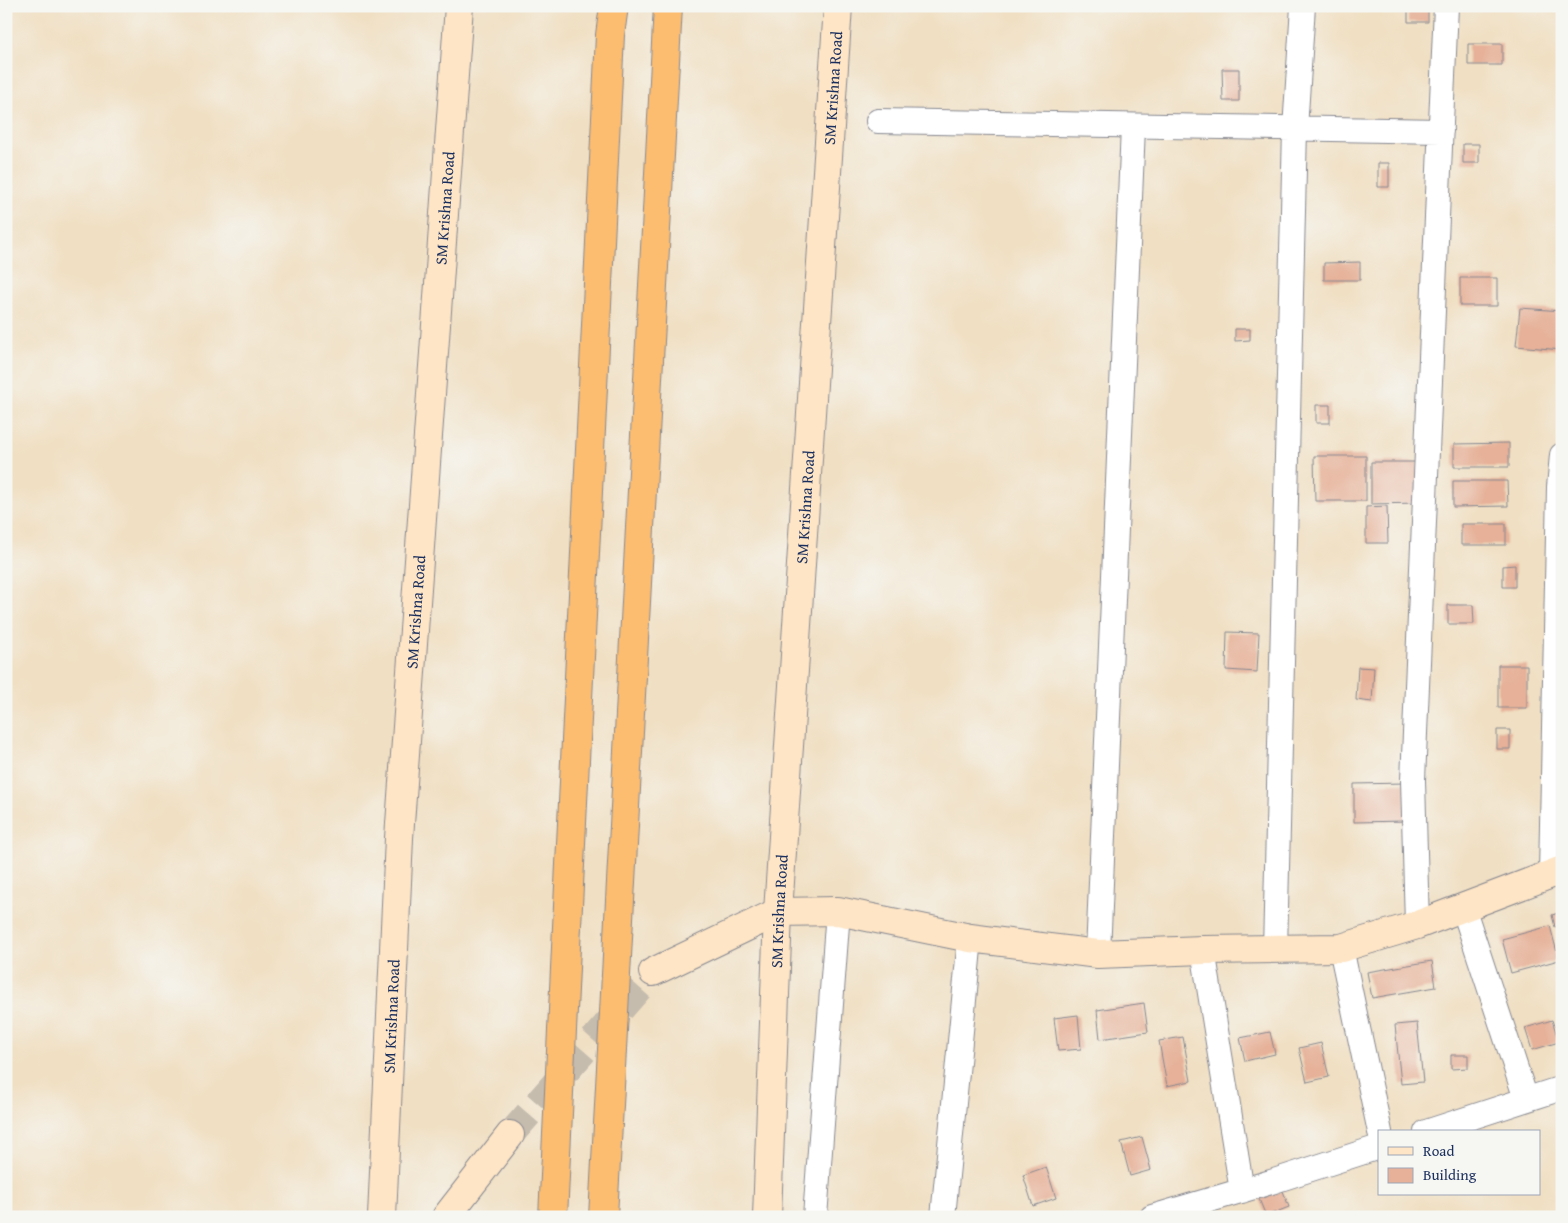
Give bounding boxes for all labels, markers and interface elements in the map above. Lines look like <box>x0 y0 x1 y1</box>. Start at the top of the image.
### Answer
street label: SM Krishna Road <box>817 30 848 146</box>
street label: SM Krishna Road <box>428 150 461 266</box>
street label: SM Krishna Road <box>789 449 821 565</box>
street label: SM Krishna Road <box>399 554 431 670</box>
street label: SM Krishna Road <box>764 853 794 969</box>
street label: SM Krishna Road <box>376 958 406 1074</box>
legend <box>1378 1130 1540 1196</box>
text: Road <box>1423 1140 1454 1161</box>
text: Building <box>1423 1164 1477 1185</box>

